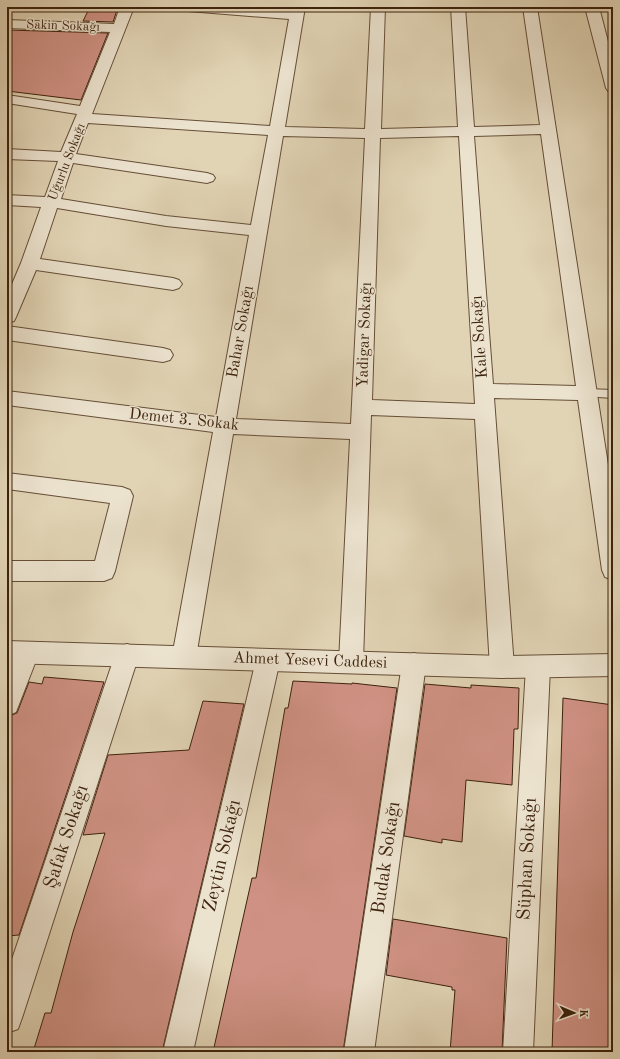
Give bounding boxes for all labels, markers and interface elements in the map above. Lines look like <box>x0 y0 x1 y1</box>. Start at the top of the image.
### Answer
street label: Sakin Sokağı <box>26 18 101 34</box>
street label: Uğurlu Sokağı <box>46 121 88 202</box>
street label: Yadigar Sokağı <box>355 282 375 388</box>
street label: Bahar Sokağı <box>225 285 257 379</box>
street label: Kale Sokağı <box>469 295 491 379</box>
street label: Demet 3. Sokak <box>128 406 240 434</box>
street label: Ahmet Yesevi Caddesi <box>233 650 387 672</box>
street label: Şafak Sokağı <box>41 783 93 891</box>
street label: Süphan Sokağı <box>515 797 541 921</box>
street label: Zeytin Sokağı <box>201 798 245 914</box>
street label: Budak Sokağı <box>370 800 404 916</box>
north arrow <box>554 993 594 1033</box>
text: K <box>577 1009 588 1018</box>

